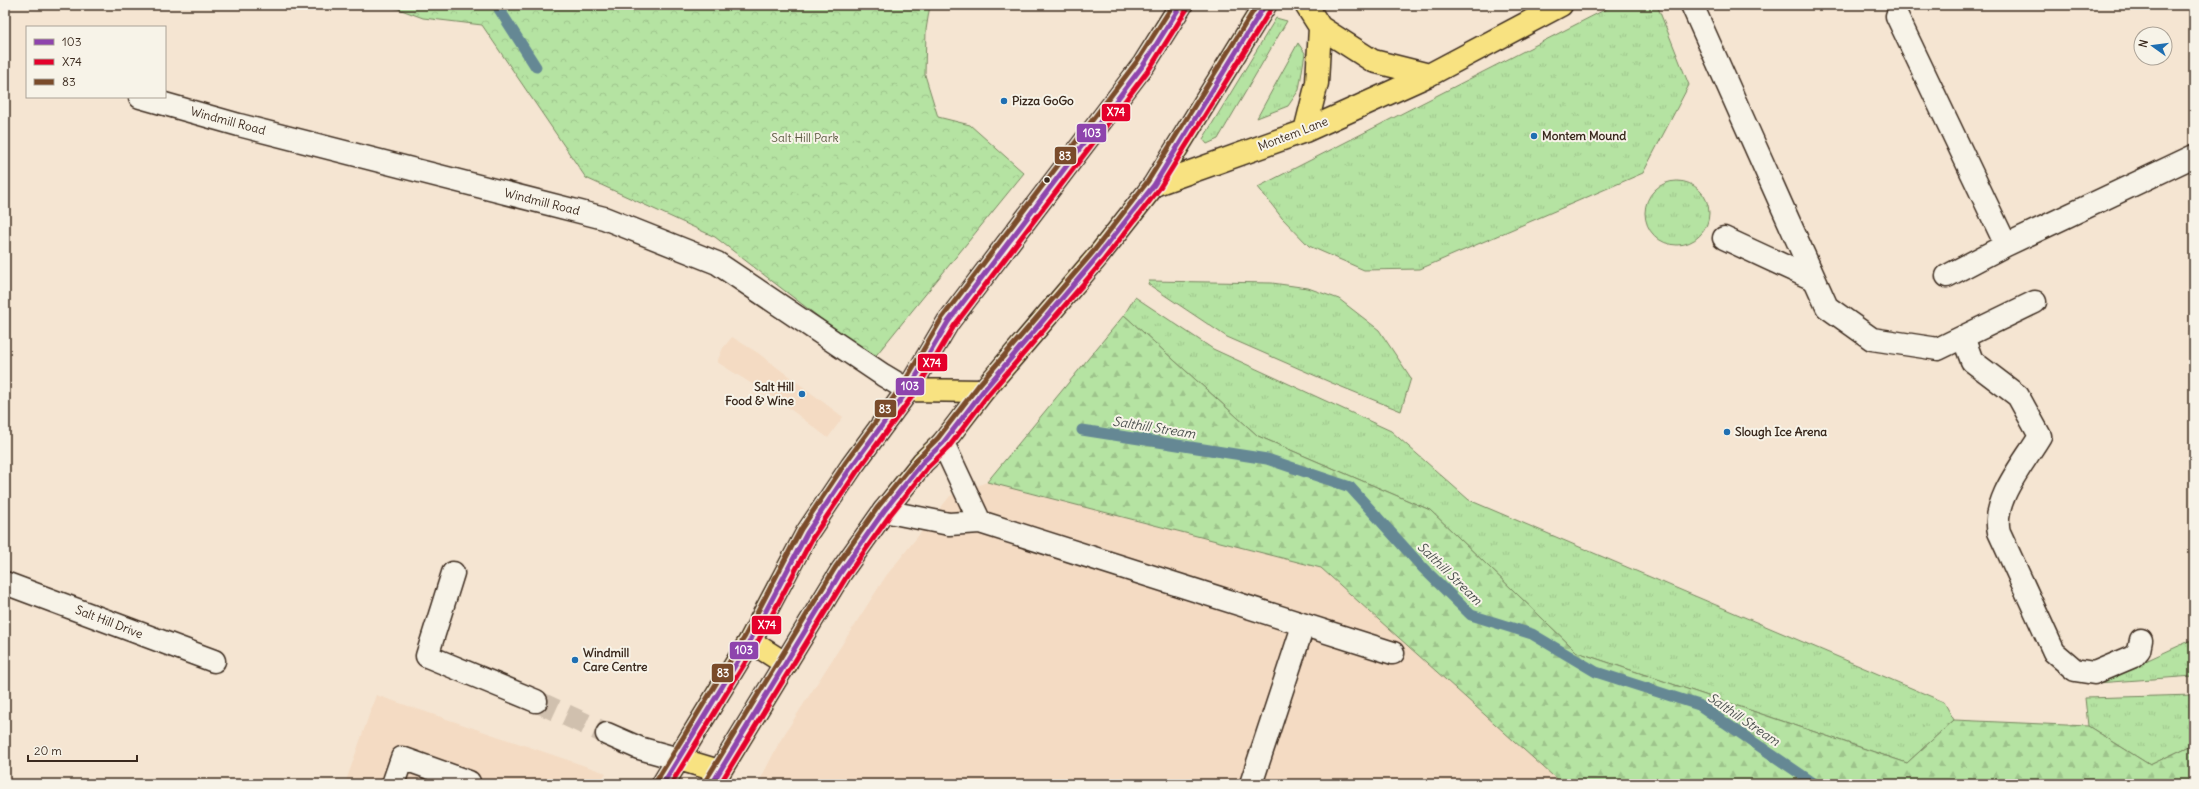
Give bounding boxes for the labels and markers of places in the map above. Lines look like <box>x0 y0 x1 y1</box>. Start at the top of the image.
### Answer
place label: Pizza GoGo <box>1012 93 1074 108</box>
marker: Pizza GoGo <box>999 96 1009 106</box>
place label: Montem Mound <box>1542 128 1626 143</box>
marker: Montem Mound <box>1529 131 1539 141</box>
unlabelled marker <box>1042 175 1052 185</box>
place label: Salt Hill Food & Wine <box>725 379 795 408</box>
marker: Salt Hill Food & Wine <box>797 389 807 399</box>
place label: Slough Ice Arena <box>1735 424 1827 440</box>
marker: Slough Ice Arena <box>1722 427 1732 437</box>
place label: Windmill Care Centre <box>583 645 648 674</box>
marker: Windmill Care Centre <box>570 655 580 665</box>

